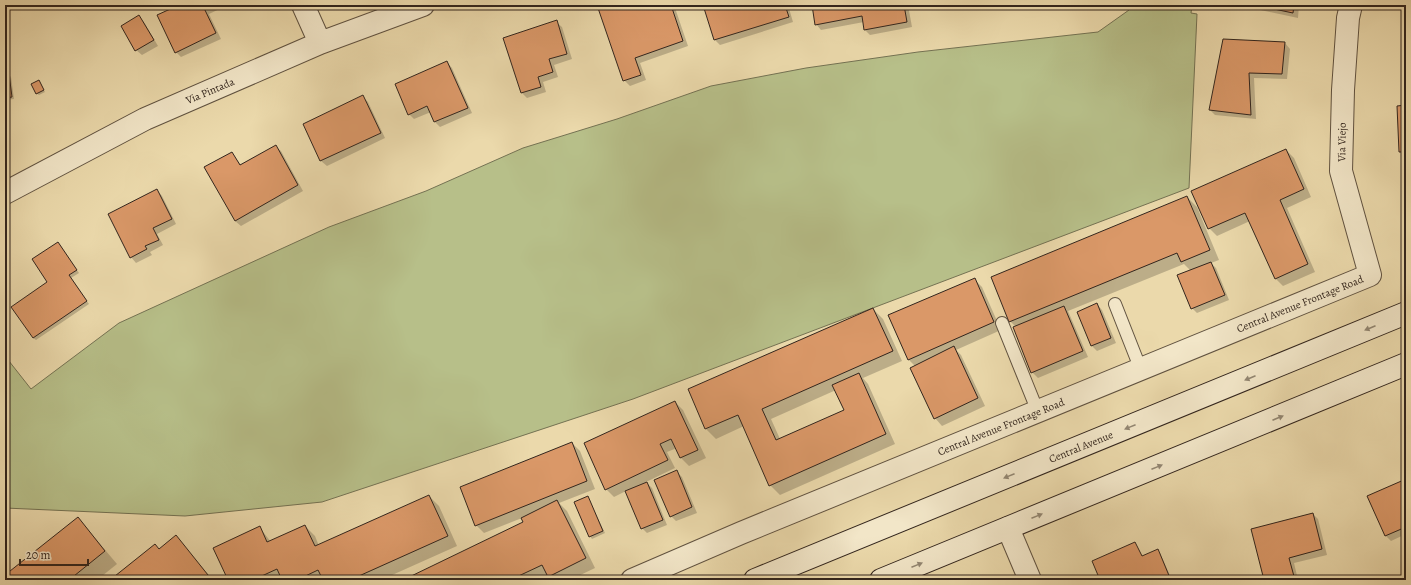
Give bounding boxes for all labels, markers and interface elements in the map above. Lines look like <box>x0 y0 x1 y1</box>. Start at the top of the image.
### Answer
street label: Via Pintada <box>182 74 237 108</box>
street label: Via Viejo <box>1334 122 1350 163</box>
street label: Central Avenue Frontage Road <box>1234 272 1366 336</box>
one-way arrow <box>1364 325 1376 331</box>
one-way arrow <box>1244 375 1256 381</box>
street label: Central Avenue Frontage Road <box>935 395 1067 459</box>
one-way arrow <box>1272 414 1284 420</box>
one-way arrow <box>1123 425 1135 431</box>
street label: Central Avenue <box>1047 427 1115 467</box>
one-way arrow <box>1152 464 1163 470</box>
one-way arrow <box>1004 473 1015 479</box>
one-way arrow <box>1031 513 1042 519</box>
scale bar <box>20 541 88 567</box>
text: 20 m <box>26 547 50 563</box>
one-way arrow <box>911 562 923 568</box>

